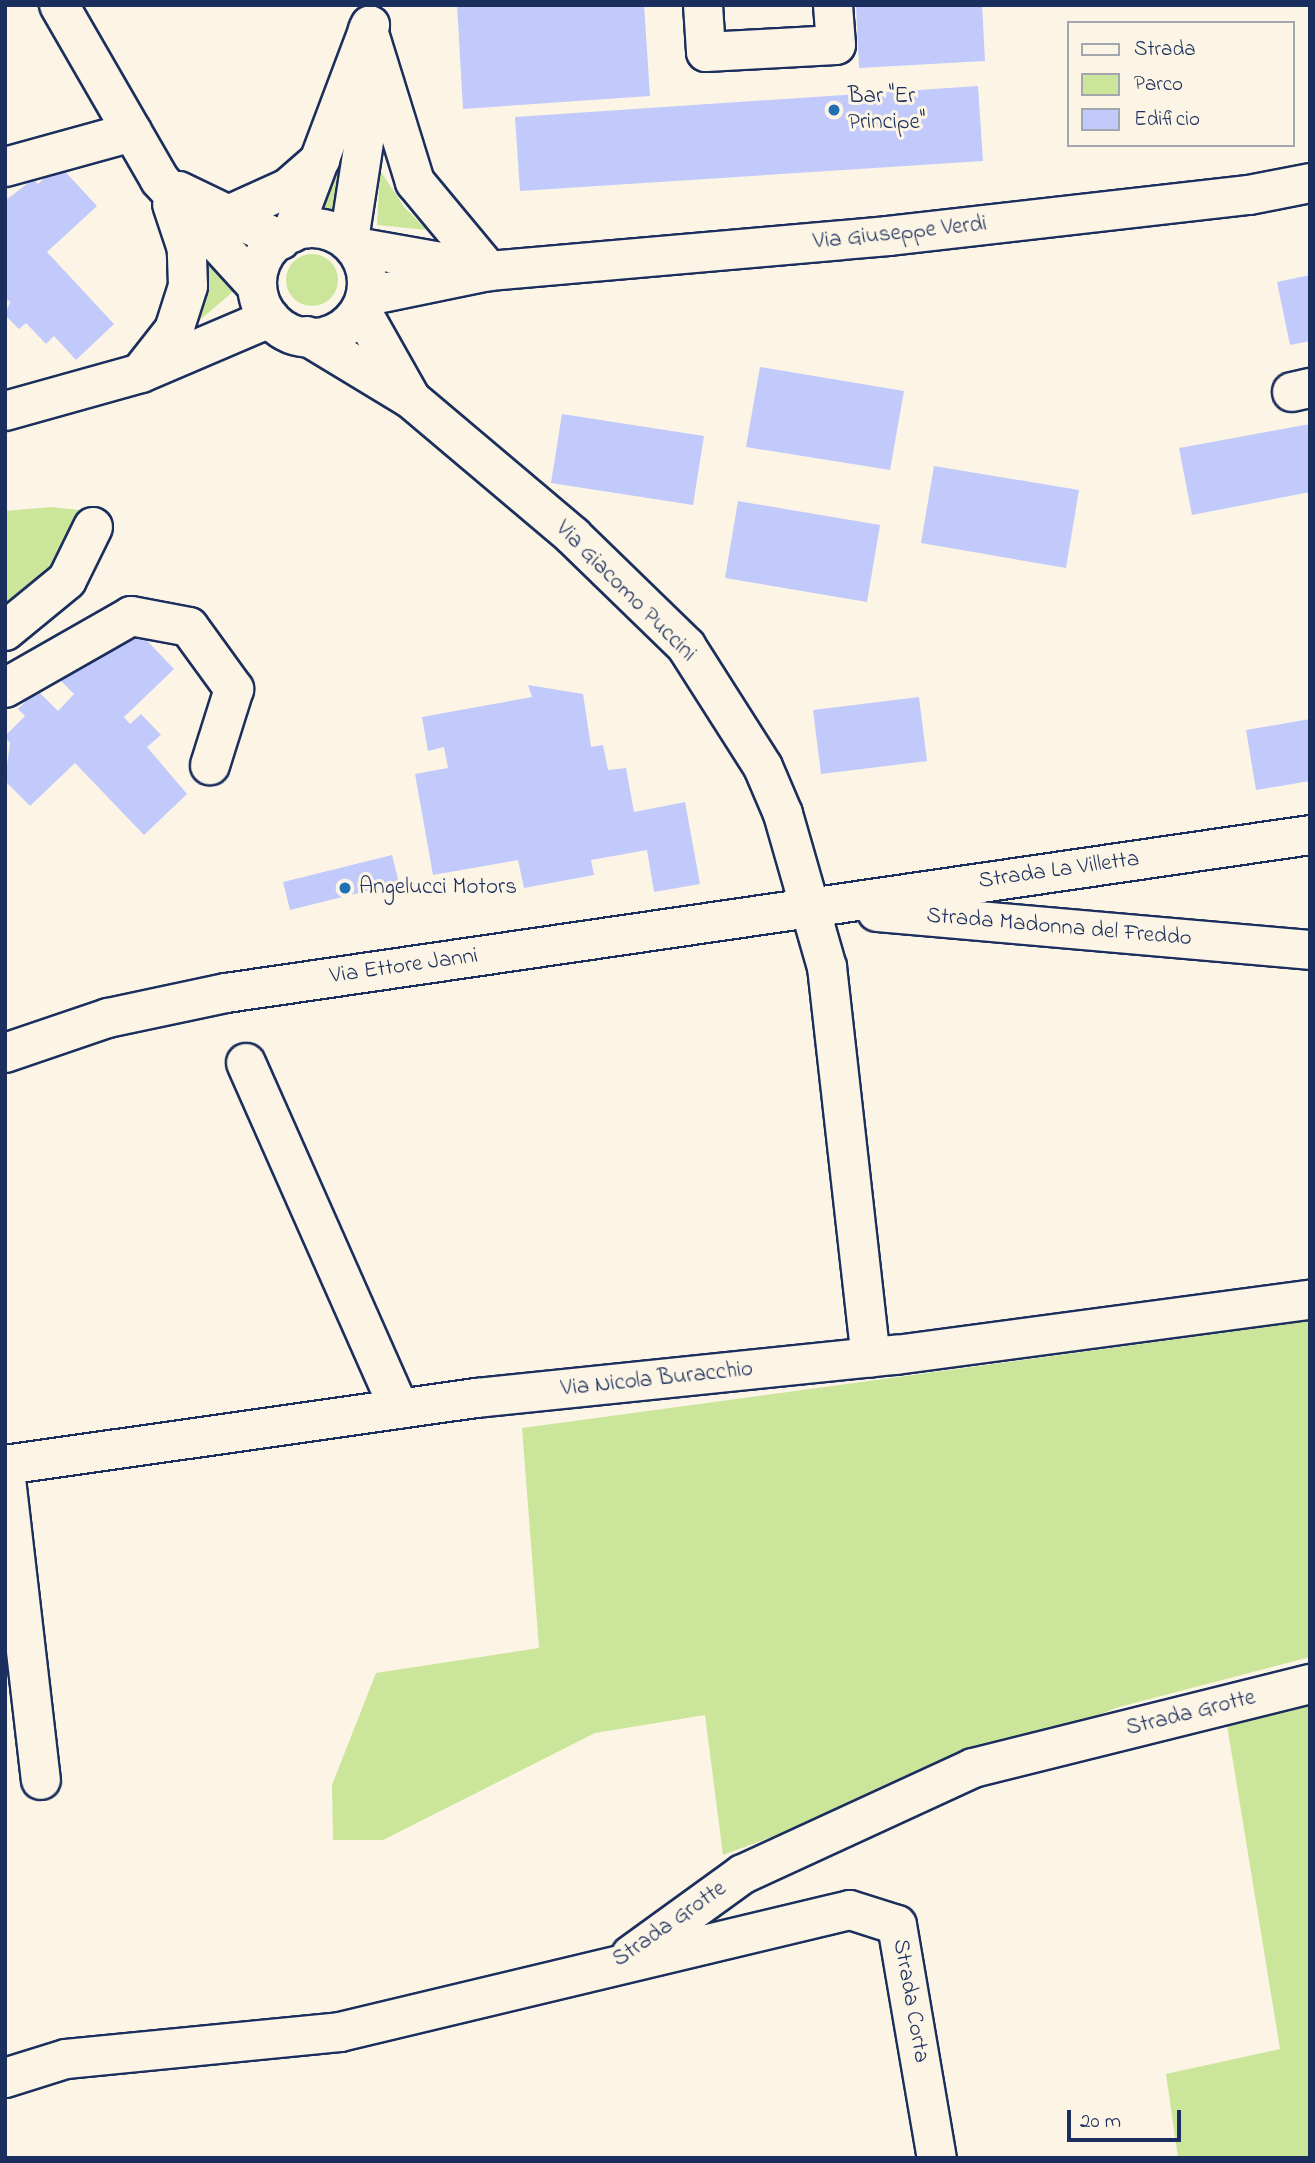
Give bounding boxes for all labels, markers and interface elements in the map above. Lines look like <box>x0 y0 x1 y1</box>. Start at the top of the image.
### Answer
legend <box>1066 21 1294 147</box>
text: Strada <box>1134 35 1196 65</box>
text: Parco <box>1134 70 1183 100</box>
place label: Bar "Er Principe" <box>848 83 925 137</box>
marker: Bar "Er Principe" <box>826 102 842 118</box>
text: Edificio <box>1134 105 1200 135</box>
street label: Via Giuseppe Verdi <box>812 211 988 257</box>
street label: Via Giacomo Puccini <box>549 516 701 668</box>
street label: Strada La Villetta <box>977 846 1141 896</box>
place label: Angelucci Motors <box>359 874 517 902</box>
marker: Angelucci Motors <box>337 880 353 896</box>
street label: Strada Madonna del Freddo <box>925 903 1193 953</box>
street label: Via Ettore Janni <box>328 943 480 991</box>
street label: Via Nicola Buracchio <box>560 1356 754 1404</box>
street label: Strada Grotte <box>1123 1685 1259 1743</box>
street label: Strada Grotte <box>608 1876 732 1974</box>
street label: Strada Corta <box>886 1937 934 2065</box>
scale bar <box>1070 2096 1184 2140</box>
text: 20 m <box>1080 2107 1121 2137</box>

